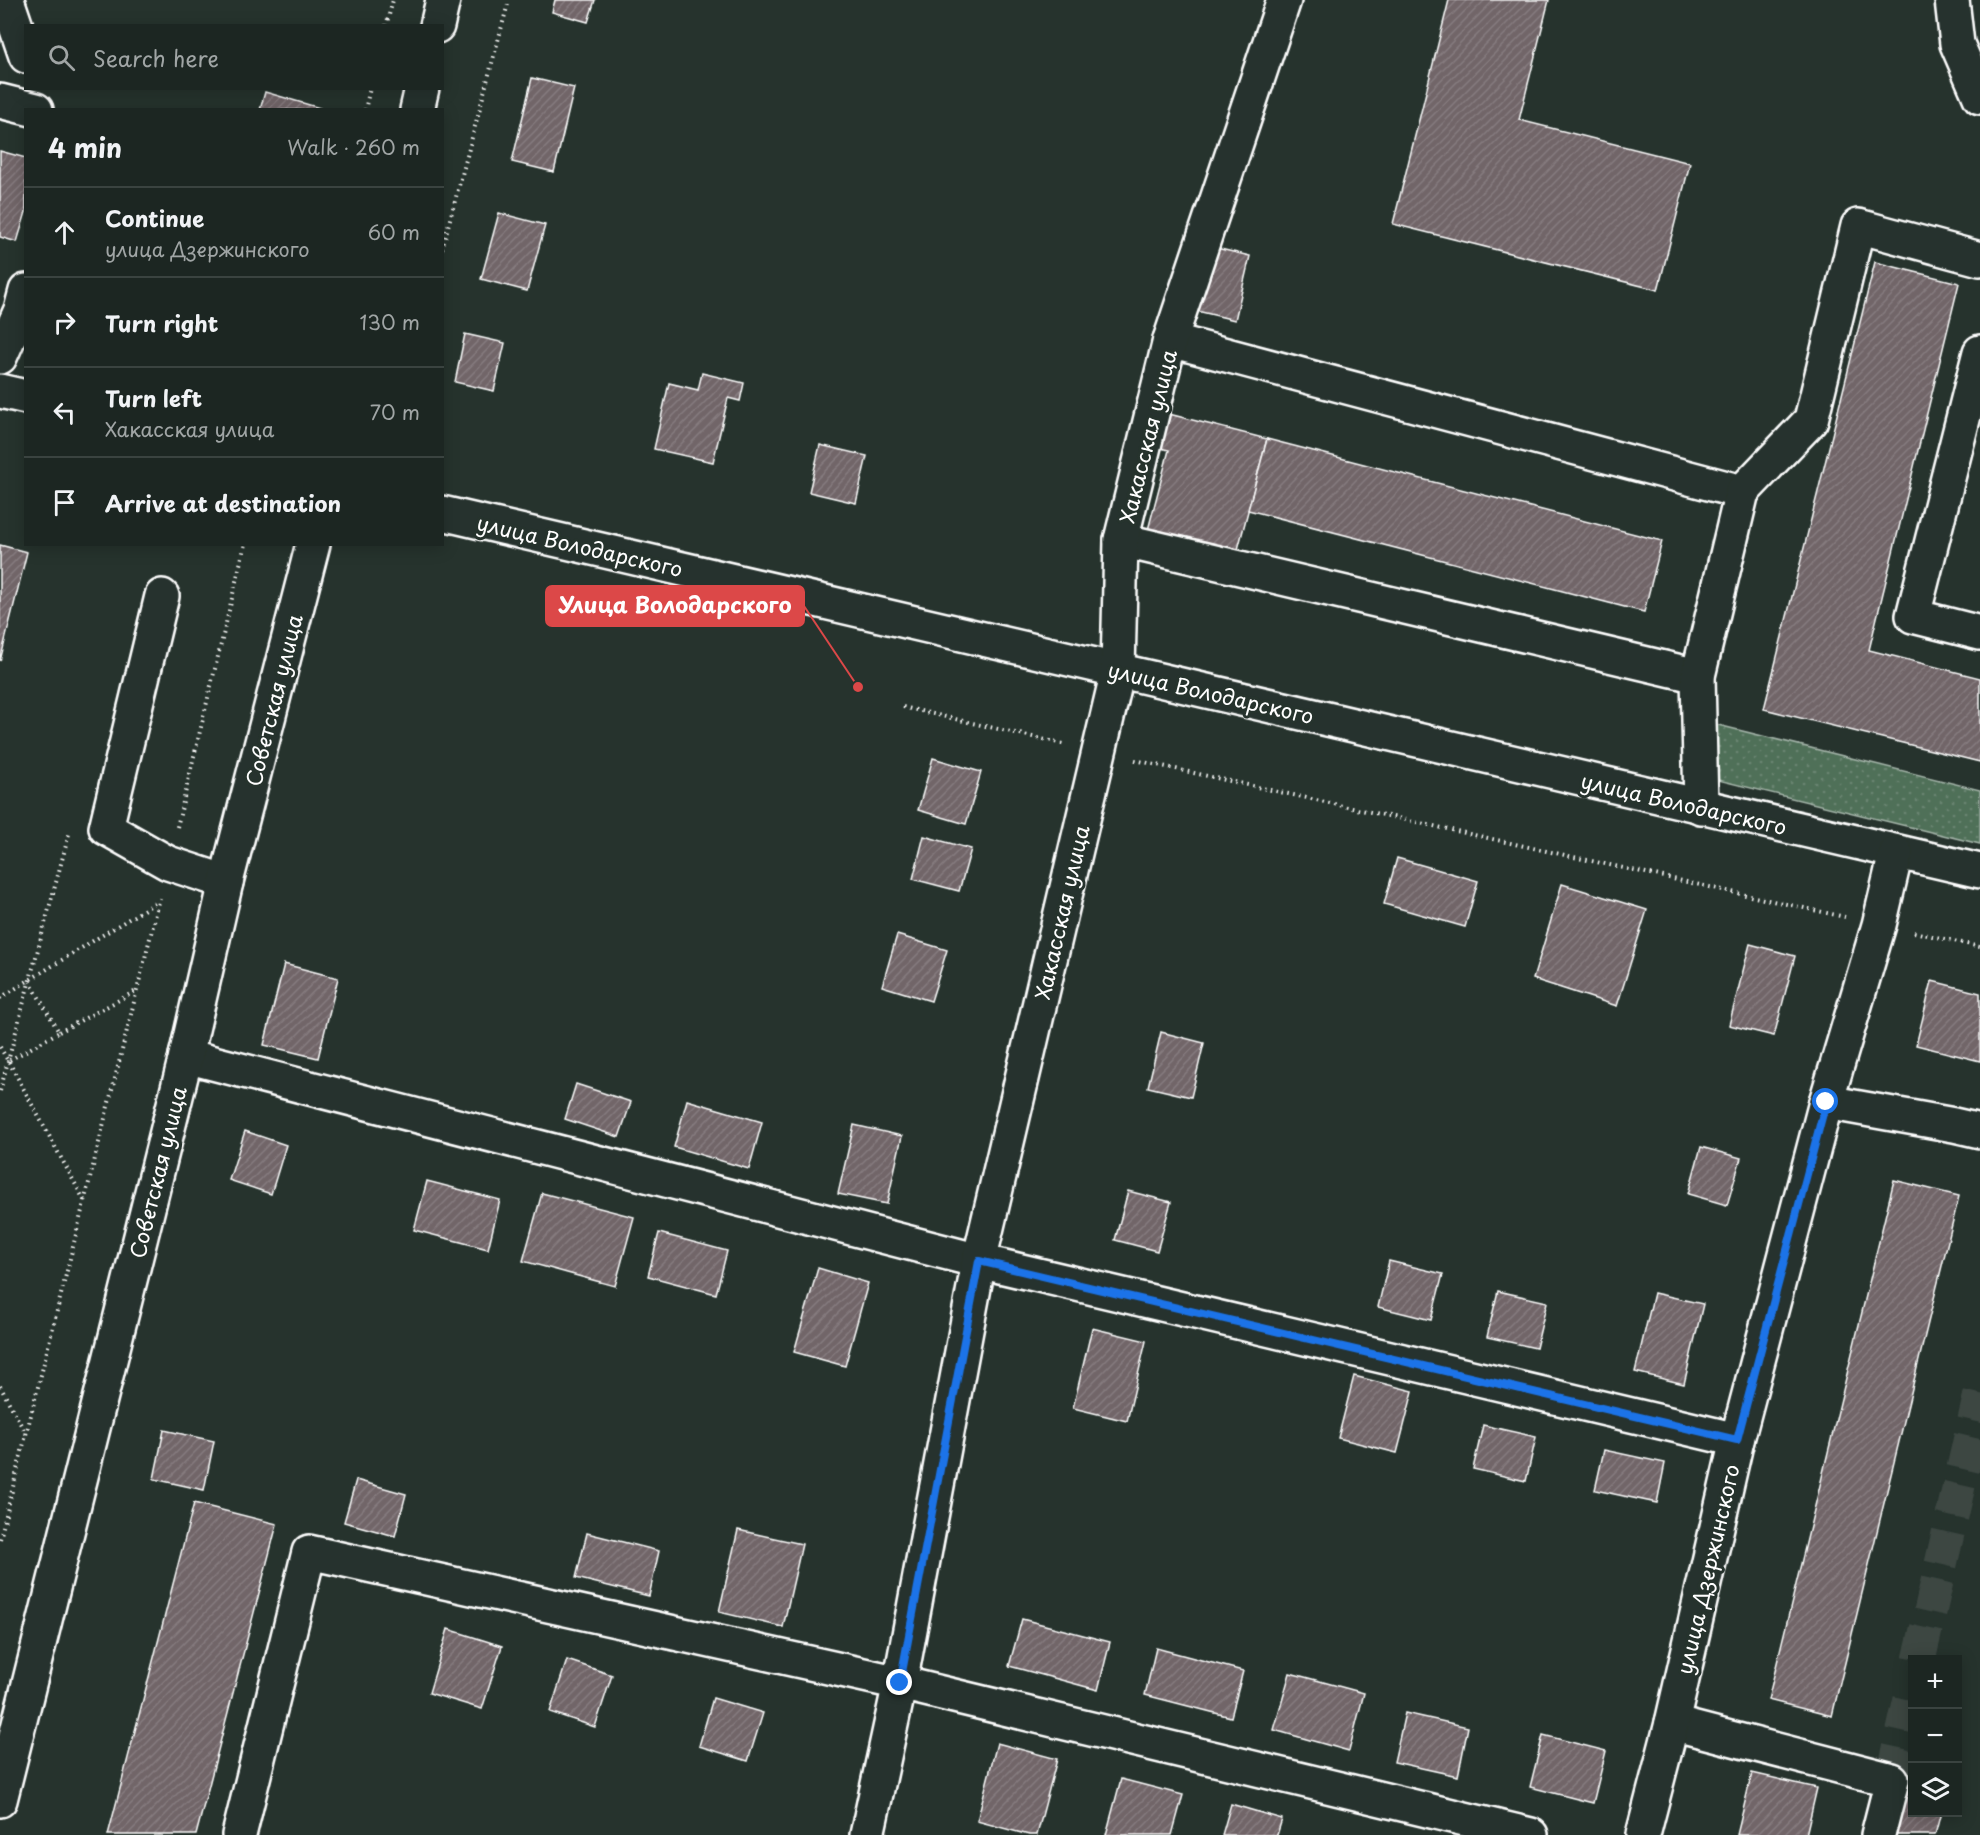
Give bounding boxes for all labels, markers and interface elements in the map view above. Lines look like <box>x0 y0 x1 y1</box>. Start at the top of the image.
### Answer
search box <box>24 24 444 90</box>
icon: search <box>45 41 78 74</box>
text: Search here <box>93 41 219 74</box>
text: 4 min <box>48 128 122 167</box>
text: Walk · 260 m <box>287 132 420 162</box>
text: Continue <box>105 201 204 234</box>
icon: ahead <box>48 216 81 249</box>
text: 60 m <box>368 217 420 247</box>
text: улица Дзержинского <box>105 234 310 264</box>
icon: right <box>48 306 81 339</box>
text: Turn right <box>105 306 218 339</box>
text: 130 m <box>360 307 420 337</box>
street label: Хакасская улица <box>1110 345 1184 526</box>
text: Turn left <box>105 381 202 414</box>
icon: left <box>48 396 81 429</box>
text: 70 m <box>370 397 420 427</box>
text: Хакасская улица <box>105 414 274 444</box>
icon: arrive <box>48 486 81 519</box>
text: Arrive at destination <box>105 486 341 519</box>
street label: улица Володарского <box>474 506 686 584</box>
callout: Улица Володарского <box>546 586 804 626</box>
text: Улица Володарского <box>557 587 792 620</box>
street label: Советская улица <box>236 610 310 789</box>
street label: улица Володарского <box>1105 653 1317 731</box>
street label: улица Володарского <box>1578 764 1790 842</box>
street label: Хакасская улица <box>1025 821 1097 1002</box>
street label: Советская улица <box>120 1082 194 1261</box>
route start <box>1812 1088 1838 1114</box>
street label: улица Дзержинского <box>1667 1461 1747 1677</box>
map controls <box>1908 1655 1962 1817</box>
button: + <box>1908 1655 1962 1709</box>
route end <box>886 1669 912 1695</box>
button: − <box>1908 1709 1962 1763</box>
button: layers <box>1908 1763 1962 1817</box>

